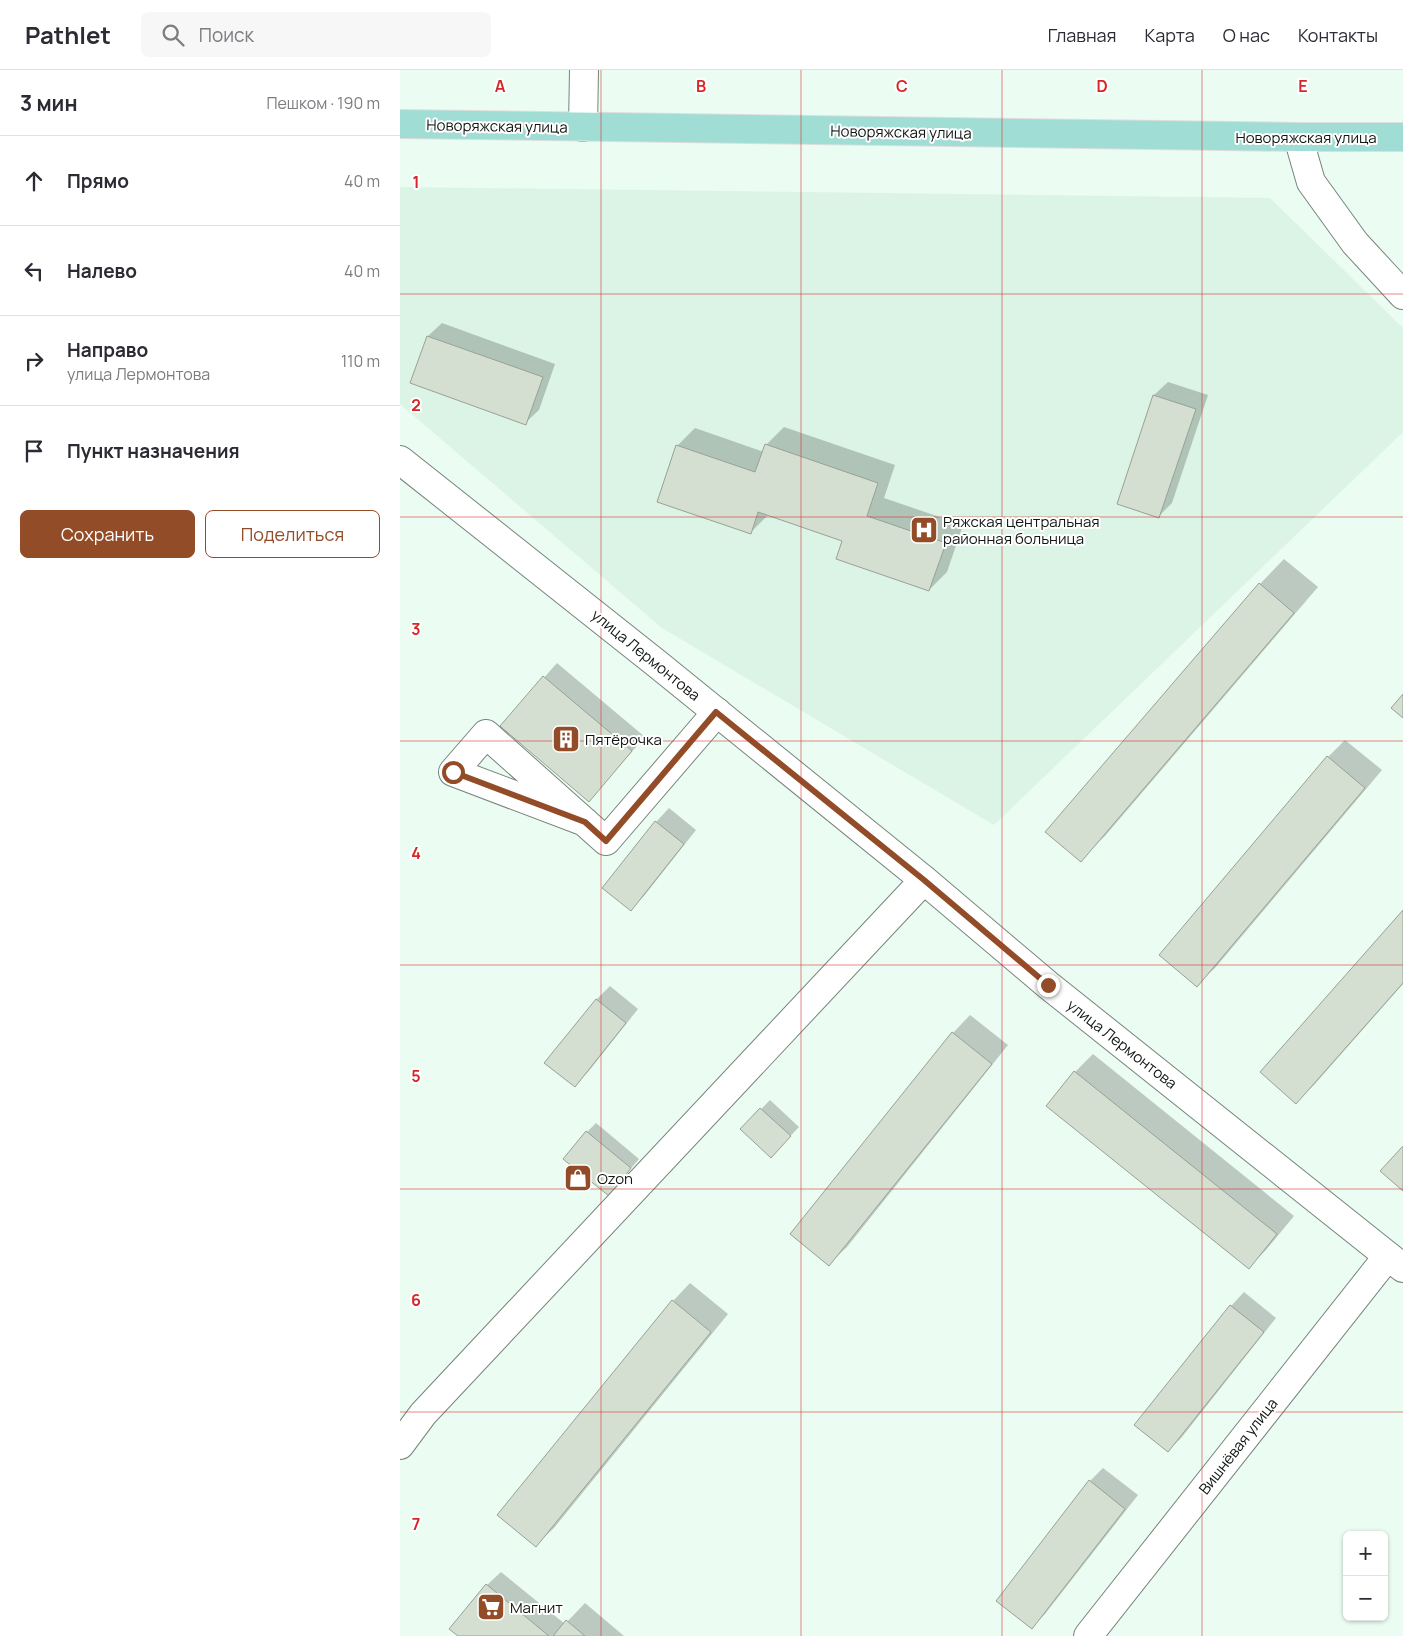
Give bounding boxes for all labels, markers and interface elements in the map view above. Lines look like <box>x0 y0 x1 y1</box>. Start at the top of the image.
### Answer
search box <box>141 12 491 57</box>
text: Pathlet <box>25 18 111 51</box>
icon: search <box>159 21 187 49</box>
text: Поиск <box>199 22 254 48</box>
text: Главная <box>1048 23 1117 47</box>
text: Карта <box>1145 23 1195 47</box>
text: О нас <box>1223 23 1270 47</box>
text: Контакты <box>1298 23 1378 47</box>
text: A <box>495 75 506 97</box>
text: B <box>696 75 706 97</box>
text: C <box>896 75 908 97</box>
text: D <box>1096 75 1108 97</box>
text: E <box>1298 75 1308 97</box>
text: 3 мин <box>20 89 77 117</box>
text: Пешком · 190 m <box>266 92 380 114</box>
street label: Новоряжская улица <box>426 114 568 138</box>
street label: Новоряжская улица <box>830 120 972 144</box>
street label: Новоряжская улица <box>1235 127 1377 148</box>
icon: ahead <box>20 167 48 195</box>
text: Прямо <box>67 168 129 194</box>
text: 40 m <box>344 170 380 192</box>
text: 1 <box>412 171 420 193</box>
icon: left <box>20 257 48 285</box>
text: Налево <box>67 258 137 284</box>
text: 40 m <box>344 260 380 282</box>
text: Направо <box>67 337 148 363</box>
icon: right <box>20 347 48 375</box>
text: 110 m <box>341 350 380 372</box>
text: улица Лермонтова <box>67 363 210 385</box>
text: 2 <box>411 394 421 416</box>
icon: arrive <box>20 437 48 465</box>
text: Пункт назначения <box>67 438 240 464</box>
button: Сохранить <box>20 510 195 558</box>
button: Поделиться <box>205 510 380 558</box>
place label: Ряжская центральная районная больница <box>943 511 1100 549</box>
hospital icon: Ряжская центральная районная больница <box>909 515 939 545</box>
street label: улица Лермонтова <box>587 605 705 705</box>
text: 3 <box>411 618 421 640</box>
building icon: Пятёрочка <box>551 724 581 754</box>
place label: Пятёрочка <box>585 729 662 750</box>
route start <box>442 761 465 784</box>
text: 4 <box>411 842 421 864</box>
route end <box>1037 974 1060 997</box>
street label: улица Лермонтова <box>1063 994 1181 1094</box>
text: 5 <box>411 1065 421 1087</box>
shop icon: Ozon <box>563 1163 593 1193</box>
place label: Ozon <box>597 1168 633 1189</box>
text: 6 <box>411 1289 421 1311</box>
street label: Вишнёвая улица <box>1194 1394 1282 1498</box>
text: 7 <box>412 1513 420 1535</box>
map controls <box>1343 1531 1388 1621</box>
button: + <box>1343 1531 1388 1576</box>
button: − <box>1343 1576 1388 1621</box>
supermarket icon: Магнит <box>476 1592 506 1622</box>
place label: Магнит <box>510 1597 563 1618</box>

